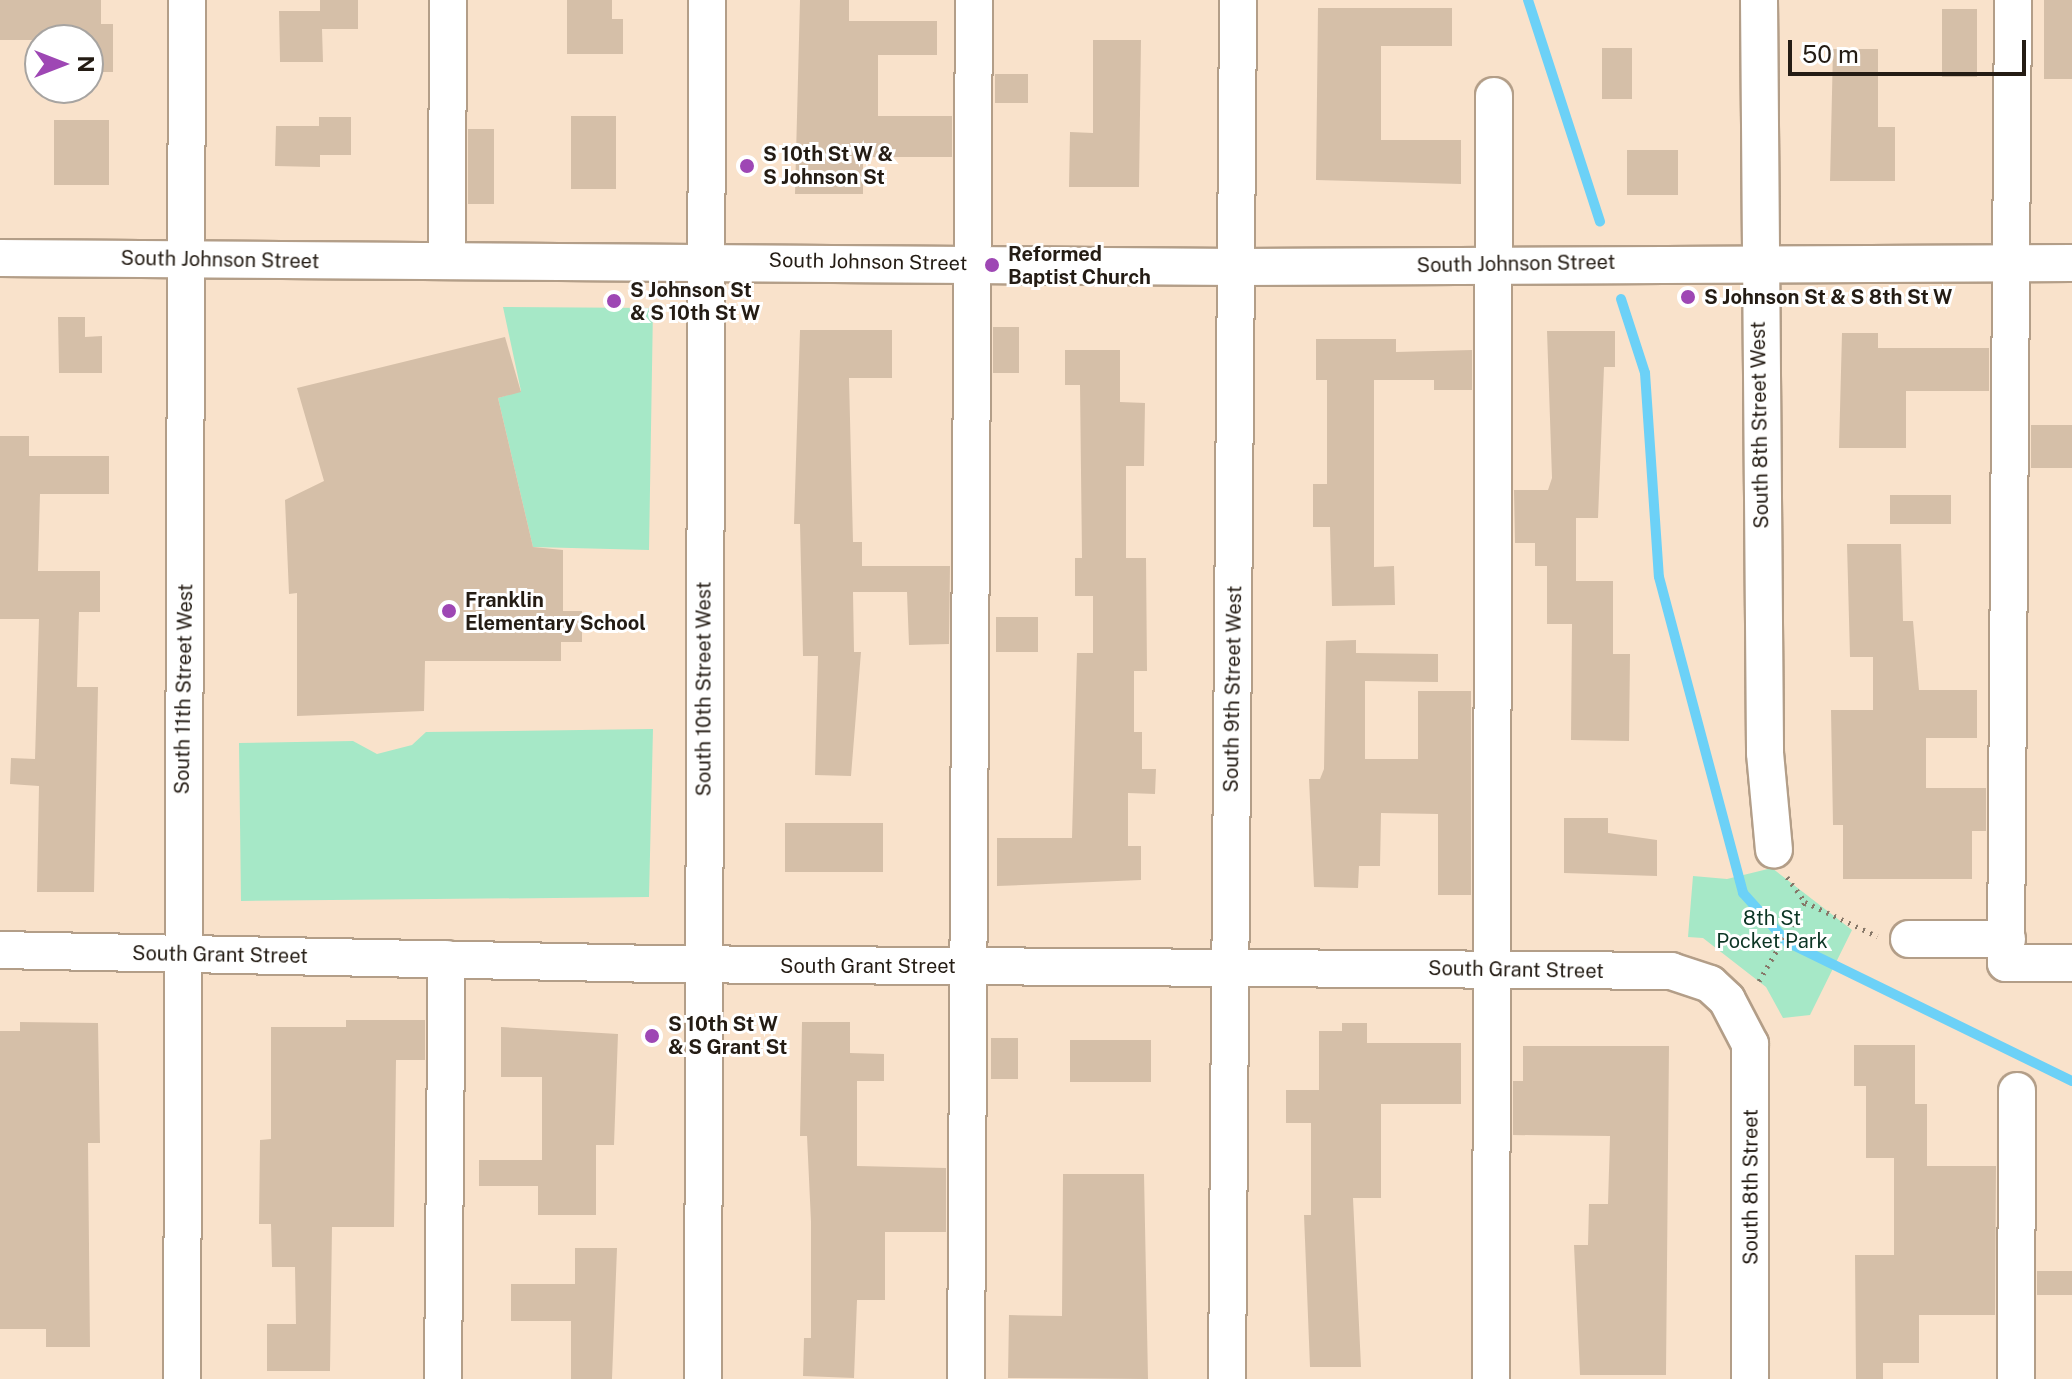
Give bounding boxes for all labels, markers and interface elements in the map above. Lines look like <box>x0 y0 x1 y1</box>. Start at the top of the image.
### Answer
north arrow <box>24 24 104 104</box>
scale bar <box>1792 24 2030 74</box>
text: 50 m <box>1802 40 1859 68</box>
text: N <box>73 55 99 73</box>
place label: S 10th St W & S Johnson St <box>763 142 893 189</box>
marker: S 10th St W & S Johnson St <box>738 157 756 175</box>
place label: Reformed Baptist Church <box>1008 242 1151 289</box>
street label: South Johnson Street <box>120 246 320 274</box>
street label: South Johnson Street <box>768 248 968 276</box>
street label: South Johnson Street <box>1416 250 1616 278</box>
marker: Reformed Baptist Church <box>983 256 1001 274</box>
place label: S Johnson St & S 10th St W <box>630 278 760 325</box>
place label: S Johnson St & S 8th St W <box>1704 285 1953 309</box>
marker: S Johnson St & S 8th St W <box>1679 288 1697 306</box>
marker: S Johnson St & S 10th St W <box>605 292 623 310</box>
street label: South 8th Street West <box>1746 321 1774 529</box>
street label: South 10th Street West <box>692 581 716 797</box>
street label: South 11th Street West <box>170 583 198 795</box>
street label: South 9th Street West <box>1219 585 1247 793</box>
place label: Franklin Elementary School <box>465 588 646 635</box>
marker: Franklin Elementary School <box>440 602 458 620</box>
park label: 8th St Pocket Park <box>1716 907 1828 954</box>
street label: South Grant Street <box>132 941 308 969</box>
street label: South Grant Street <box>780 954 956 978</box>
street label: South Grant Street <box>1428 956 1604 984</box>
place label: S 10th St W & S Grant St <box>668 1012 787 1059</box>
marker: S 10th St W & S Grant St <box>643 1027 661 1045</box>
street label: South 8th Street <box>1739 1109 1763 1265</box>

